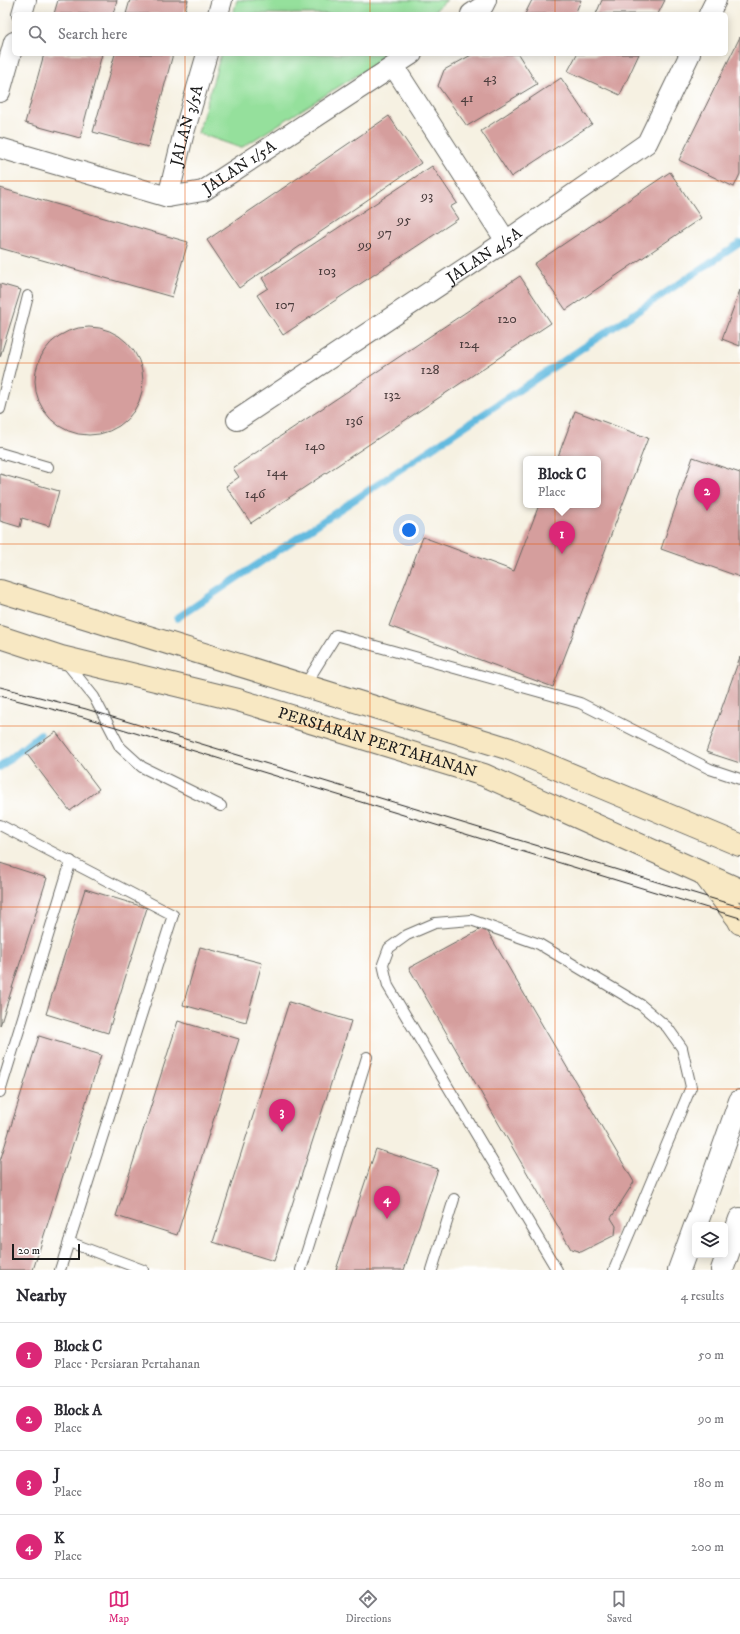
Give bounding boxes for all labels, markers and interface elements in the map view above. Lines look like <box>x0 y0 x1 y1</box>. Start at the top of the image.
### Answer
search box <box>12 12 728 56</box>
icon: search <box>26 23 48 45</box>
text: Search here <box>58 25 127 44</box>
house number: 43 <box>483 69 497 87</box>
street label: JALAN 3/5A <box>166 82 208 170</box>
house number: 41 <box>460 89 474 107</box>
street label: JALAN 1/5A <box>197 136 280 199</box>
house number: 93 <box>420 187 433 205</box>
house number: 95 <box>396 211 411 229</box>
street label: JALAN 4/5A <box>441 223 527 289</box>
house number: 97 <box>377 224 392 242</box>
house number: 99 <box>357 236 372 254</box>
house number: 103 <box>318 262 336 280</box>
house number: 107 <box>275 296 295 314</box>
house number: 120 <box>497 310 517 328</box>
house number: 124 <box>459 335 480 353</box>
house number: 128 <box>420 361 440 379</box>
house number: 132 <box>383 386 401 404</box>
house number: 136 <box>345 412 364 430</box>
house number: 140 <box>305 437 325 455</box>
popup <box>523 456 601 508</box>
house number: 144 <box>266 463 289 481</box>
text: Block C <box>538 465 586 484</box>
pin: 2 <box>694 478 720 511</box>
text: Place <box>538 484 566 500</box>
house number: 146 <box>245 485 266 503</box>
your location <box>399 520 419 540</box>
pin: 1 <box>549 521 575 554</box>
street label: PERSIARAN PERTAHANAN <box>276 703 479 782</box>
pin: 3 <box>269 1099 295 1132</box>
pin: 4 <box>374 1186 400 1219</box>
map controls <box>692 1222 728 1258</box>
button: layers <box>692 1222 728 1258</box>
scale bar <box>12 1242 80 1261</box>
text: 20 m <box>18 1244 40 1258</box>
text: Nearby <box>16 1285 66 1307</box>
text: 4 results <box>681 1288 724 1304</box>
text: Block C <box>54 1337 102 1356</box>
text: 1 <box>27 1347 31 1363</box>
text: 50 m <box>698 1347 724 1363</box>
text: Place · Persiaran Pertahanan <box>54 1356 200 1372</box>
text: Block A <box>54 1401 102 1420</box>
text: 2 <box>26 1411 32 1427</box>
text: 90 m <box>698 1411 724 1427</box>
text: Place <box>54 1420 82 1436</box>
text: J <box>54 1465 60 1484</box>
text: 3 <box>27 1475 31 1491</box>
text: 180 m <box>693 1475 724 1491</box>
text: Place <box>54 1484 82 1500</box>
text: K <box>54 1529 65 1548</box>
text: 4 <box>25 1539 33 1555</box>
text: 200 m <box>691 1539 724 1555</box>
text: Place <box>54 1548 82 1564</box>
tab: Map <box>108 1588 130 1626</box>
tab: Directions <box>346 1588 391 1626</box>
tab: Saved <box>607 1588 632 1626</box>

